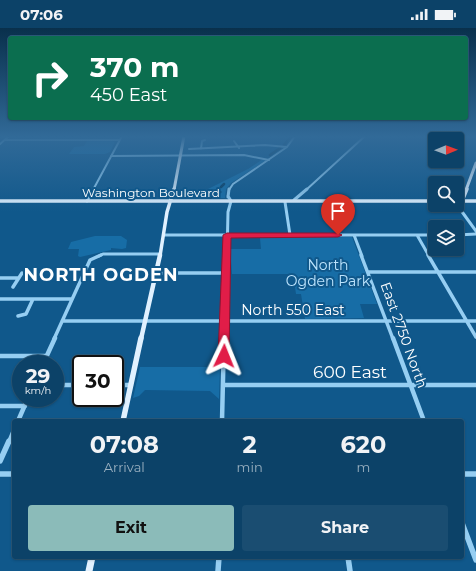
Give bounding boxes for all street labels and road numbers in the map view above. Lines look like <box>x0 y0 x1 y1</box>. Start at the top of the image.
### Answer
street label: Washington Boulevard <box>82 185 220 200</box>
street label: East 2750 North <box>376 279 432 391</box>
street label: North 550 East <box>241 301 345 319</box>
street label: 600 East <box>313 362 387 382</box>

